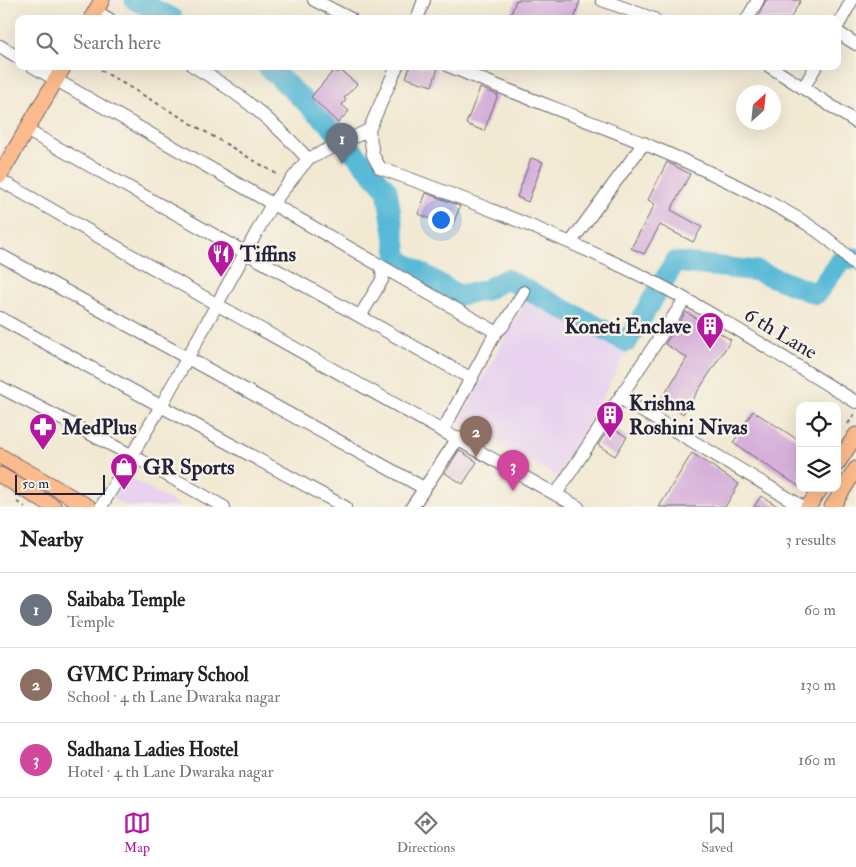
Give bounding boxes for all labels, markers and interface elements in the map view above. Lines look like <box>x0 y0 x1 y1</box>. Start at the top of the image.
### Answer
search box <box>15 15 841 70</box>
icon: search <box>33 29 61 57</box>
text: Search here <box>73 31 161 55</box>
north arrow <box>736 85 781 130</box>
pin: 1 <box>326 123 358 164</box>
your location <box>428 207 454 233</box>
restaurant icon: Tiffins <box>206 239 236 278</box>
place label: Tiffins <box>239 241 296 268</box>
street label: 6 th Lane <box>739 301 822 366</box>
building icon: Koneti Enclave <box>695 311 725 350</box>
place label: Koneti Enclave <box>564 313 691 340</box>
place label: Krishna Roshini Nivas <box>629 390 747 441</box>
building icon: Krishna Roshini Nivas <box>595 400 625 439</box>
map controls <box>796 402 841 492</box>
button: locate <box>796 402 841 447</box>
pharmacy icon: MedPlus <box>28 412 58 451</box>
place label: MedPlus <box>61 414 137 441</box>
pin: 2 <box>460 416 492 457</box>
button: layers <box>796 447 841 492</box>
pin: 3 <box>497 450 529 491</box>
shop icon: GR Sports <box>109 452 139 491</box>
place label: GR Sports <box>143 454 234 481</box>
scale bar <box>15 472 105 495</box>
text: 50 m <box>22 475 49 492</box>
text: Nearby <box>20 526 83 553</box>
text: 3 results <box>785 530 836 550</box>
text: Saibaba Temple <box>67 588 185 612</box>
text: 1 <box>33 600 39 620</box>
text: 60 m <box>804 600 836 620</box>
text: Temple <box>67 612 115 632</box>
text: GVMC Primary School <box>67 663 249 687</box>
text: 2 <box>32 675 40 695</box>
text: 130 m <box>800 675 836 695</box>
text: School · 4 th Lane Dwaraka nagar <box>67 687 280 707</box>
text: Sadhana Ladies Hostel <box>67 738 238 762</box>
text: 3 <box>33 750 39 770</box>
text: 160 m <box>798 750 836 770</box>
text: Hotel · 4 th Lane Dwaraka nagar <box>67 762 274 782</box>
tab: Map <box>123 809 151 856</box>
tab: Directions <box>397 809 455 856</box>
tab: Saved <box>701 809 733 856</box>

